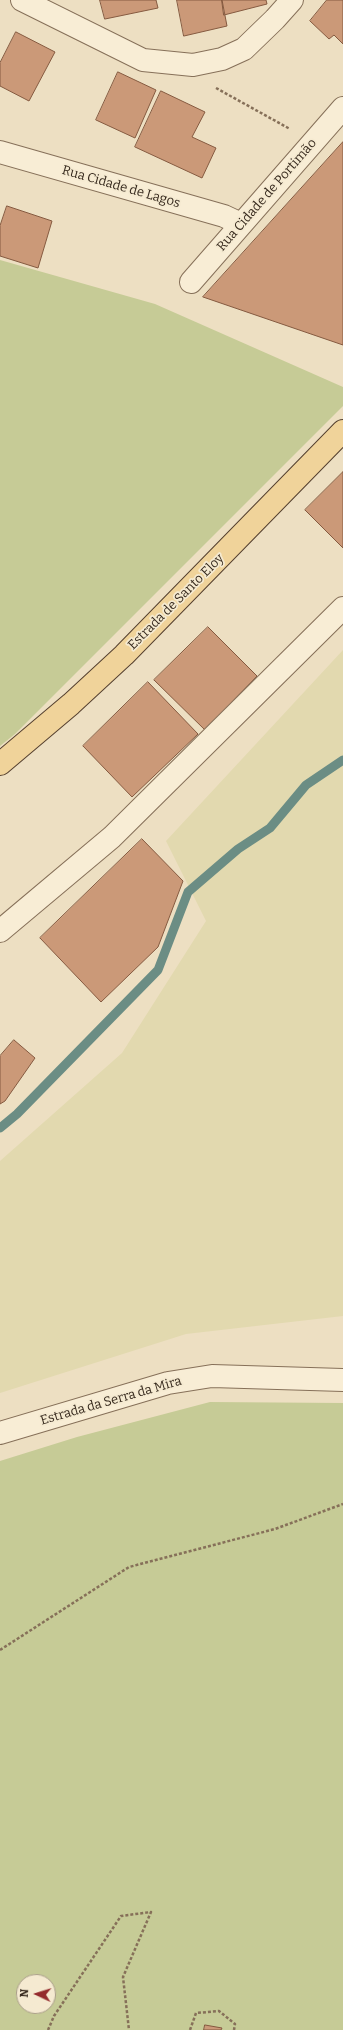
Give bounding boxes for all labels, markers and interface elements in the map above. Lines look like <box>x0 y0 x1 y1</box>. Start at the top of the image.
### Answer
street label: Rua Cidade de Portimão <box>214 136 320 254</box>
street label: Rua Cidade de Lagos <box>60 163 182 211</box>
street label: Estrada de Santo Eloy <box>125 551 227 653</box>
street label: Estrada da Serra da Mira <box>39 1373 183 1429</box>
north arrow <box>16 1974 56 2014</box>
text: N <box>18 1989 31 1998</box>

